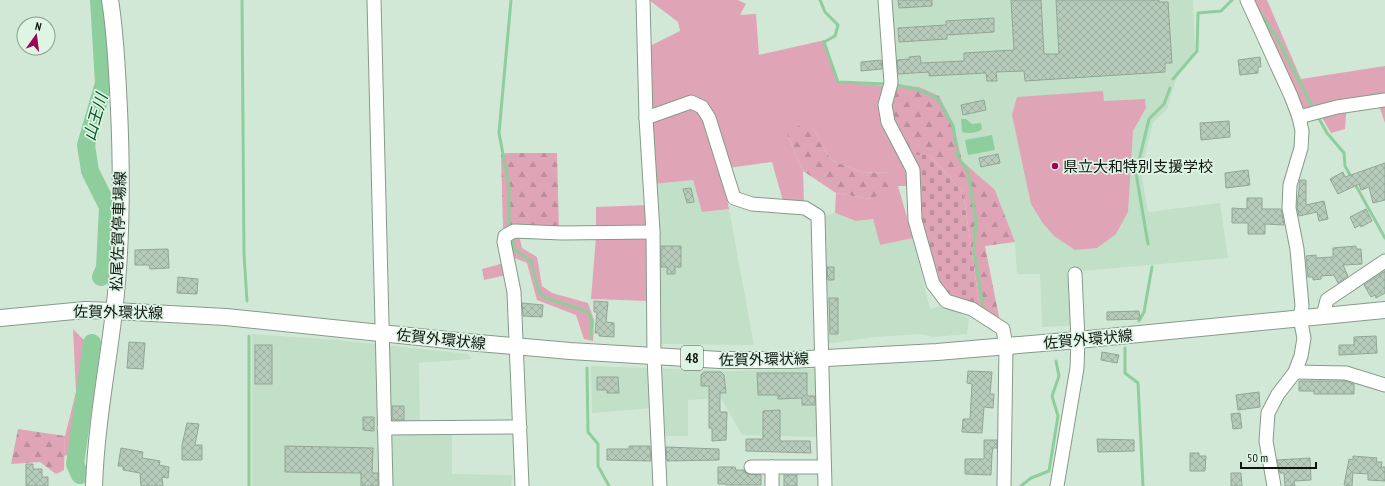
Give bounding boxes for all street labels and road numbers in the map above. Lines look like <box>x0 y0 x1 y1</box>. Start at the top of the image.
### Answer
street label: 松尾佐賀停車場線 <box>106 171 130 291</box>
street label: 佐賀外環状線 <box>73 302 163 322</box>
street label: 佐賀外環状線 <box>395 325 487 353</box>
street label: 佐賀外環状線 <box>1042 326 1134 352</box>
road number: 48 <box>681 346 703 370</box>
street label: 佐賀外環状線 <box>719 349 809 369</box>

